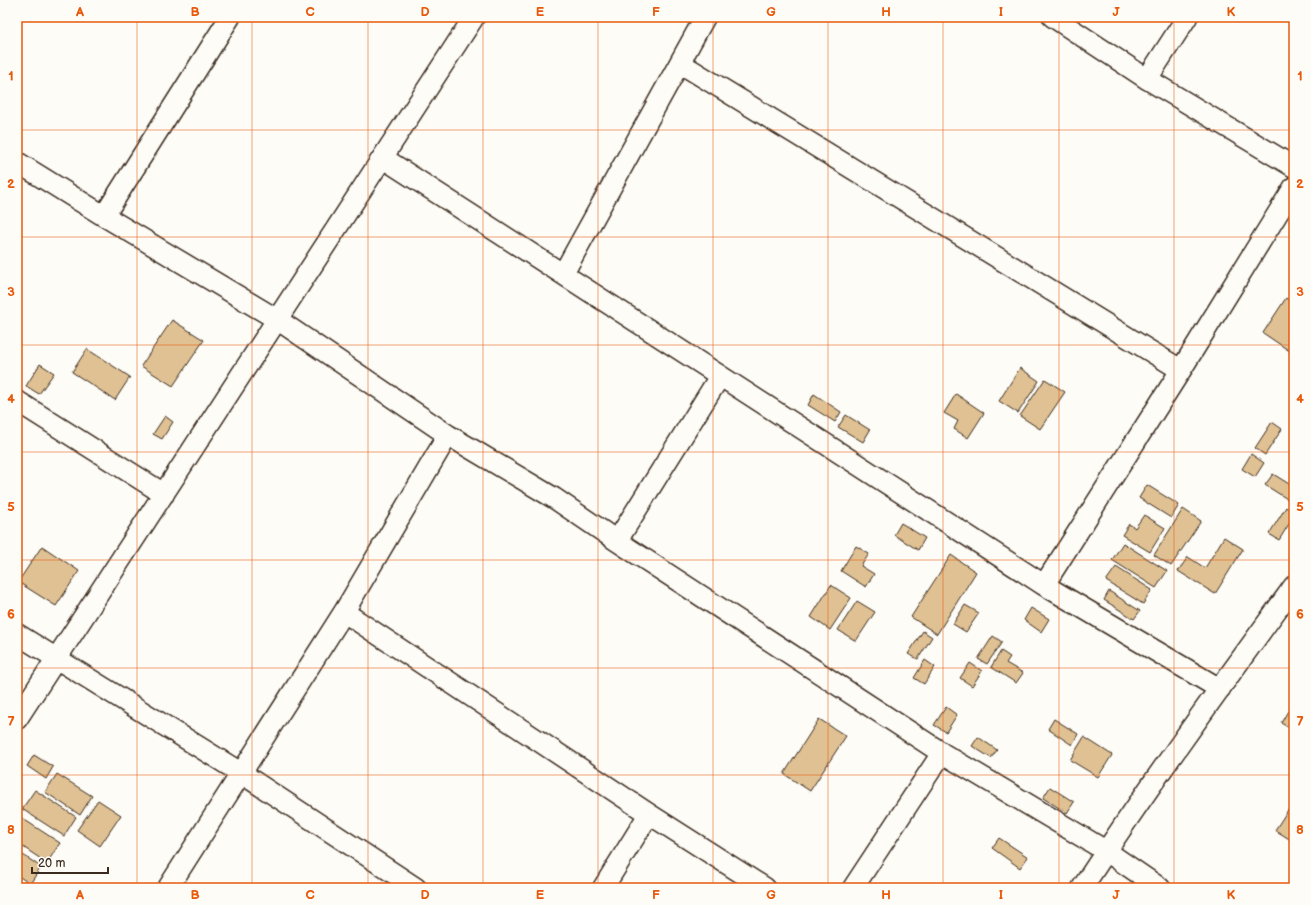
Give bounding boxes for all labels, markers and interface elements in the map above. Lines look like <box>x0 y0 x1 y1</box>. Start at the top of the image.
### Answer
text: A <box>75 4 84 20</box>
text: B <box>190 4 200 20</box>
text: C <box>305 4 315 20</box>
text: D <box>420 4 430 20</box>
text: E <box>536 4 545 20</box>
text: F <box>652 4 660 20</box>
text: G <box>766 4 776 20</box>
text: H <box>881 4 891 20</box>
text: I <box>999 4 1003 20</box>
text: J <box>1112 4 1120 20</box>
text: K <box>1227 4 1236 20</box>
text: 1 <box>8 68 14 84</box>
text: 1 <box>1297 68 1303 84</box>
text: 2 <box>7 176 15 192</box>
text: 2 <box>1296 176 1304 192</box>
text: 3 <box>7 284 15 300</box>
text: 3 <box>1296 284 1304 300</box>
text: 4 <box>7 391 15 407</box>
text: 4 <box>1296 391 1304 407</box>
text: 5 <box>7 499 15 515</box>
text: 5 <box>1296 499 1304 515</box>
text: 6 <box>7 606 15 622</box>
text: 6 <box>1296 606 1304 622</box>
text: 7 <box>7 714 15 730</box>
text: 7 <box>1296 714 1304 730</box>
text: 8 <box>7 822 15 838</box>
text: 8 <box>1296 822 1304 838</box>
scale bar <box>32 849 108 875</box>
text: 20 m <box>38 856 65 871</box>
text: A <box>75 887 84 903</box>
text: B <box>190 887 200 903</box>
text: C <box>305 887 315 903</box>
text: D <box>420 887 430 903</box>
text: E <box>536 887 545 903</box>
text: F <box>652 887 660 903</box>
text: G <box>766 887 776 903</box>
text: H <box>881 887 891 903</box>
text: I <box>999 887 1003 903</box>
text: J <box>1112 887 1120 903</box>
text: K <box>1227 887 1236 903</box>

